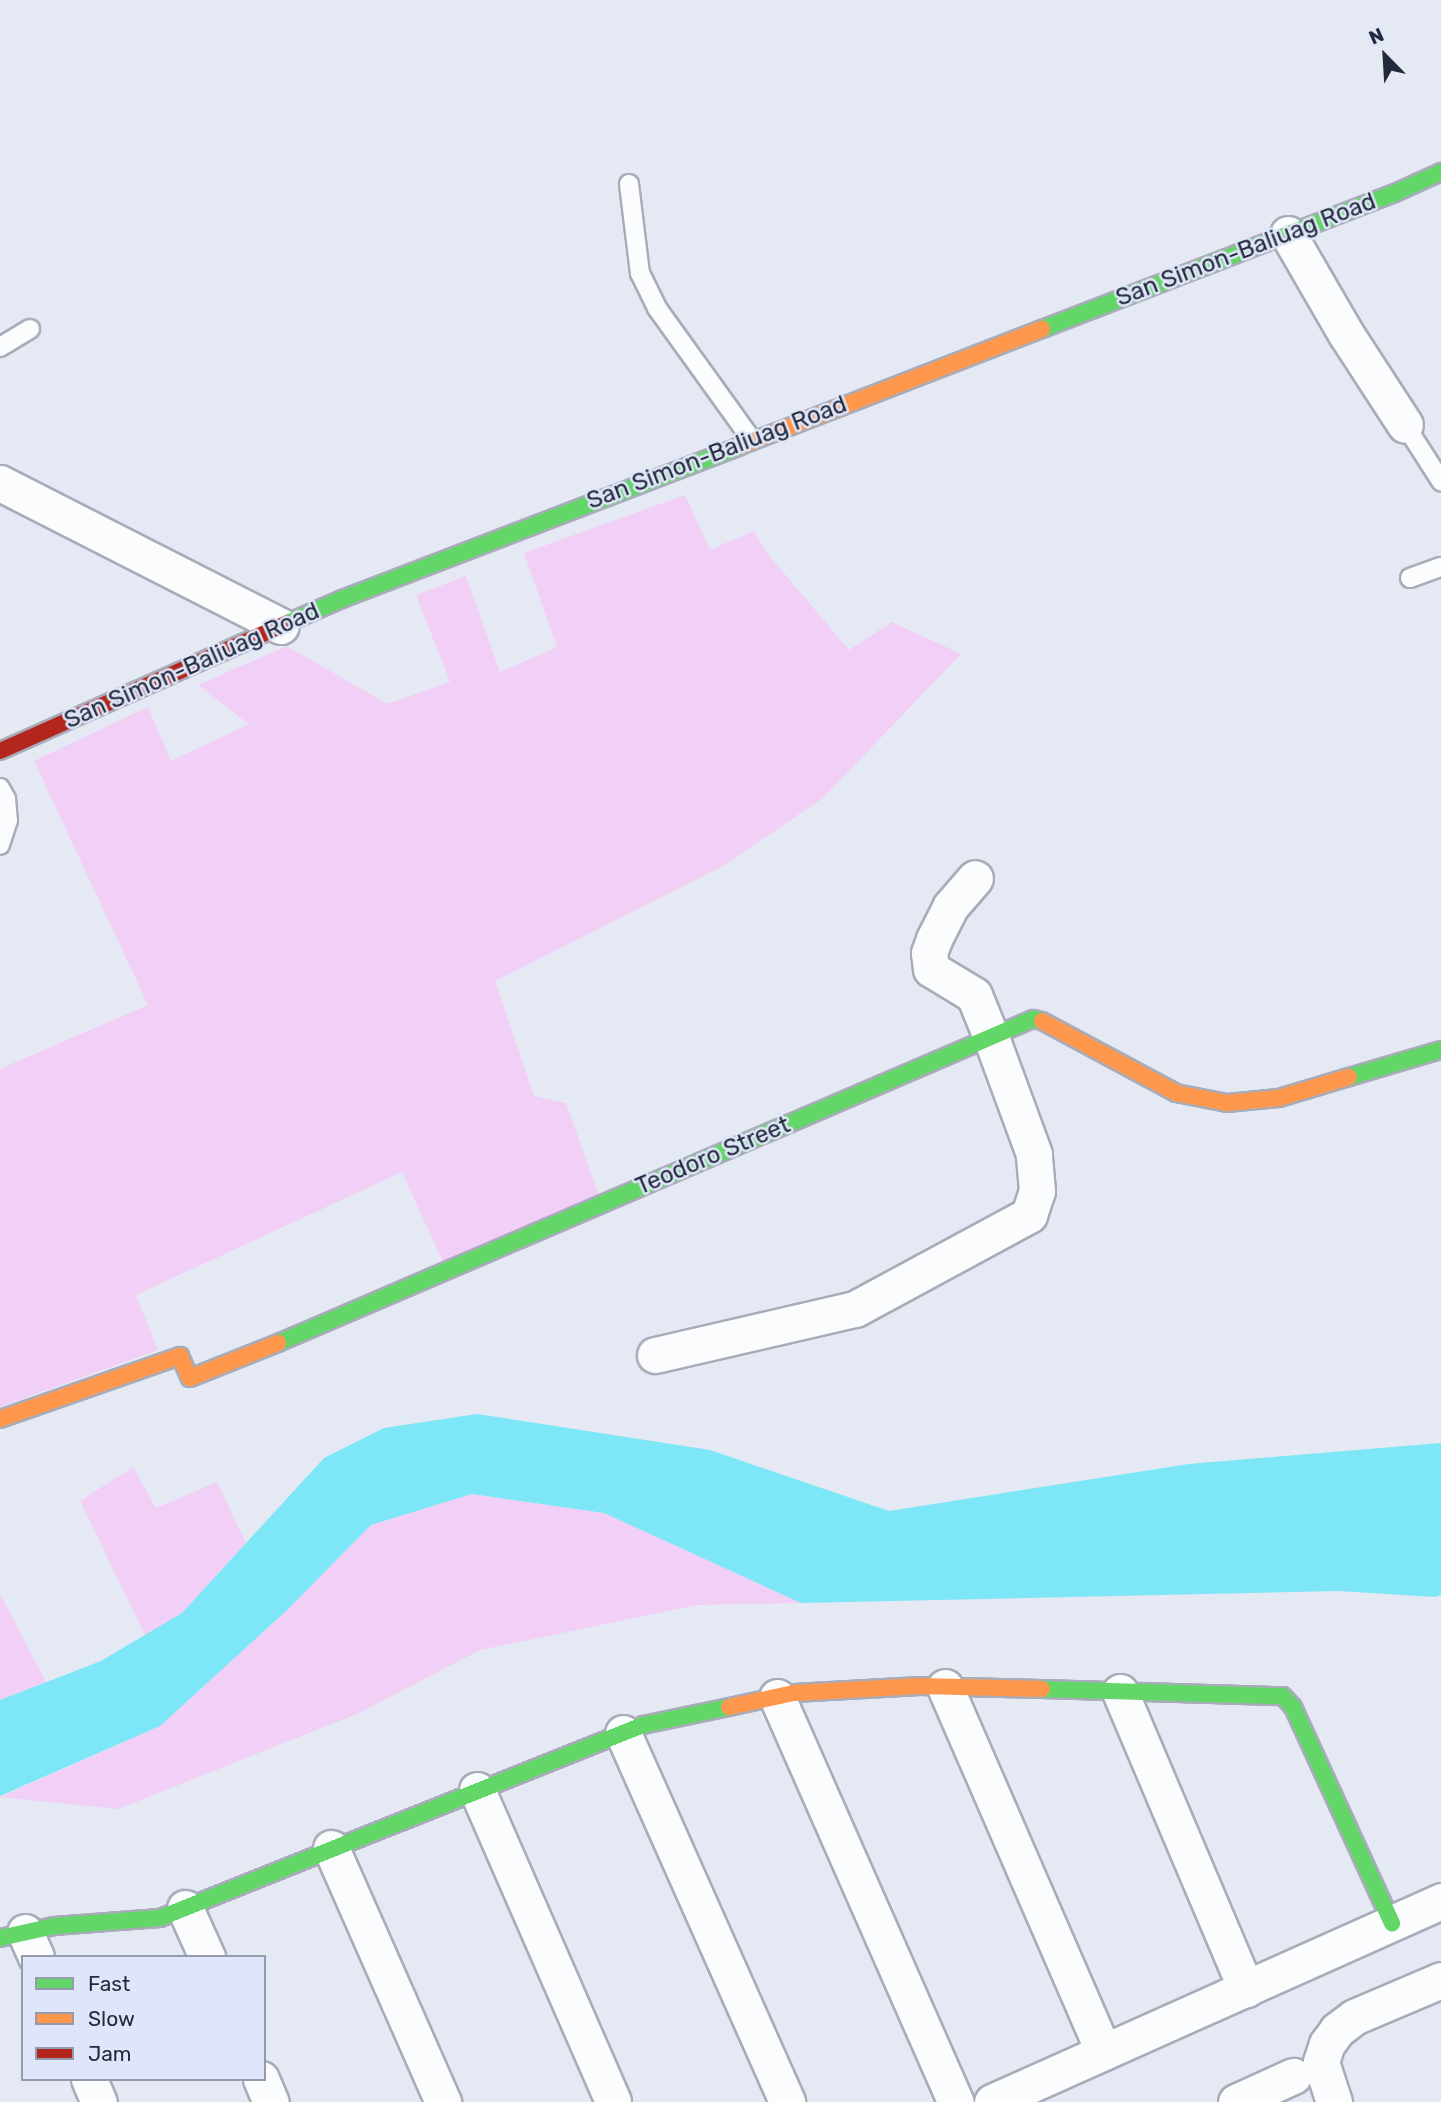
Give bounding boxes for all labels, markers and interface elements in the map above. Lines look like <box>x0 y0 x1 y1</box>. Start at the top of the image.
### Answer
north arrow <box>1350 21 1420 91</box>
text: N <box>1365 23 1387 50</box>
street label: San Simon-Baliuag Road <box>1112 187 1380 313</box>
street label: San Simon-Baliuag Road <box>583 390 851 516</box>
street label: San Simon-Baliuag Road <box>60 597 324 735</box>
street label: Teodoro Street <box>632 1111 794 1201</box>
legend <box>21 1955 266 2081</box>
text: Fast <box>88 1971 130 1996</box>
text: Slow <box>88 2006 135 2031</box>
text: Jam <box>88 2041 132 2066</box>

